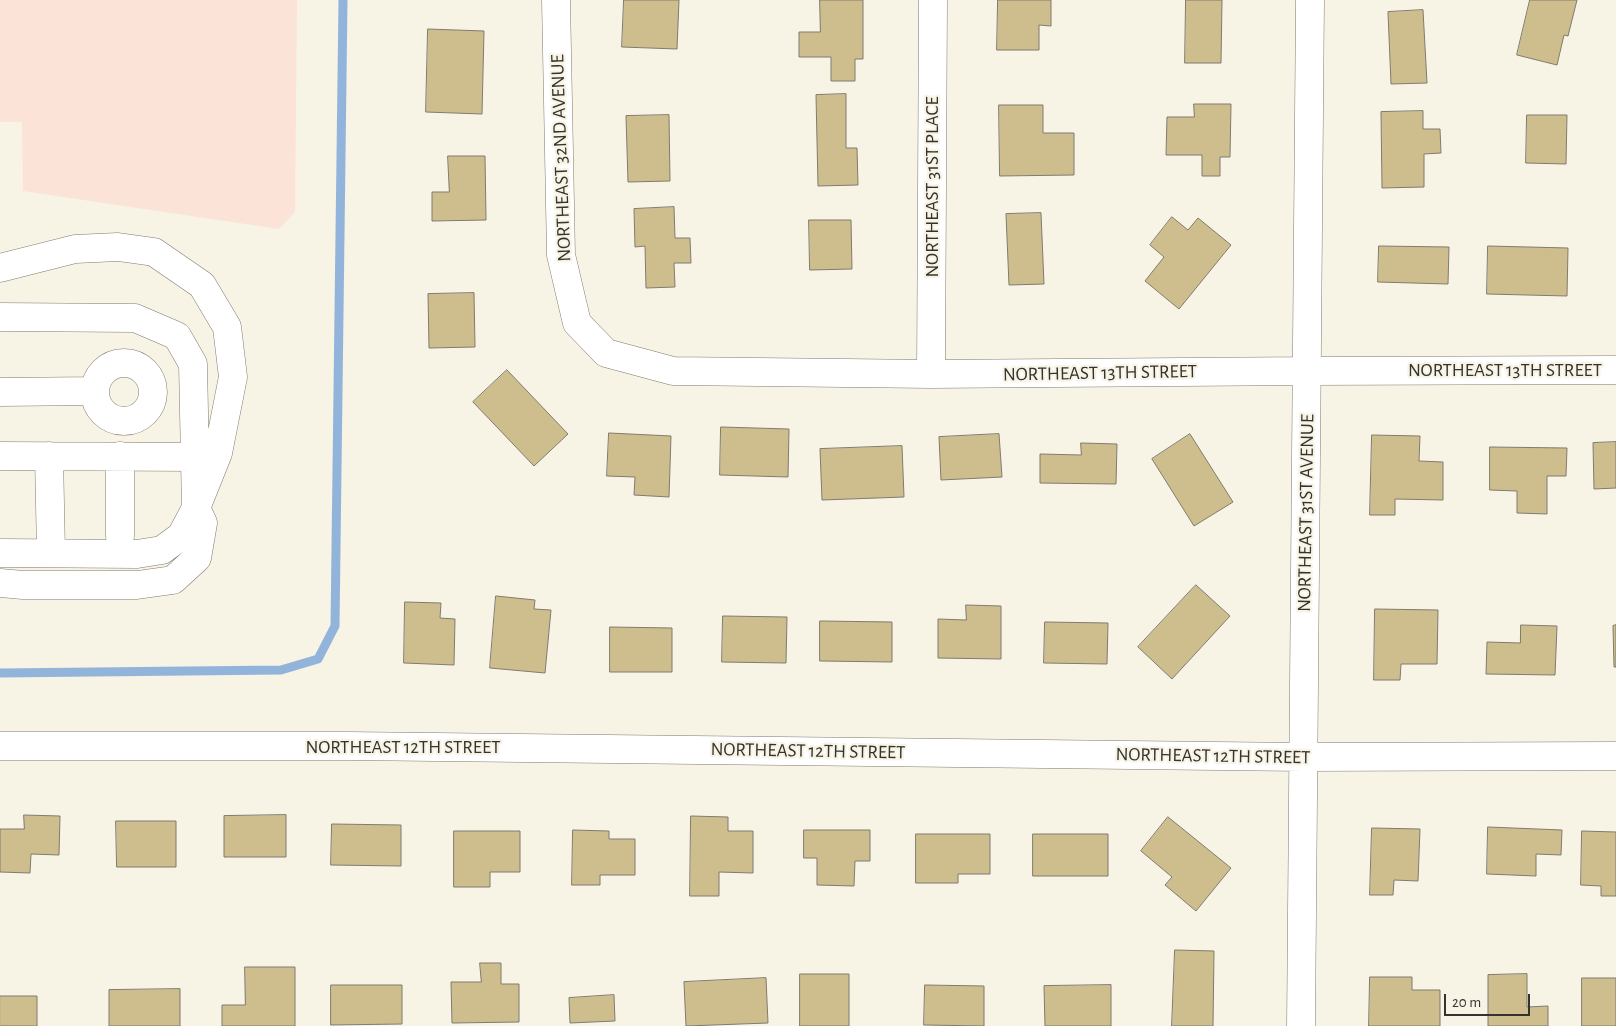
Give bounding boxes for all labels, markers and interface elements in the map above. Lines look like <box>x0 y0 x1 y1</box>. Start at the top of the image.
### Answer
street label: NORTHEAST 32ND AVENUE <box>546 54 576 262</box>
street label: NORTHEAST 31ST PLACE <box>921 96 943 278</box>
street label: NORTHEAST 13TH STREET <box>1408 359 1602 381</box>
street label: NORTHEAST 13TH STREET <box>1003 360 1197 386</box>
street label: NORTHEAST 31ST AVENUE <box>1293 414 1319 612</box>
street label: NORTHEAST 12TH STREET <box>306 736 500 758</box>
street label: NORTHEAST 12TH STREET <box>710 738 906 764</box>
street label: NORTHEAST 12TH STREET <box>1115 743 1311 769</box>
scale bar <box>1446 984 1532 1016</box>
text: 20 m <box>1452 995 1481 1010</box>

